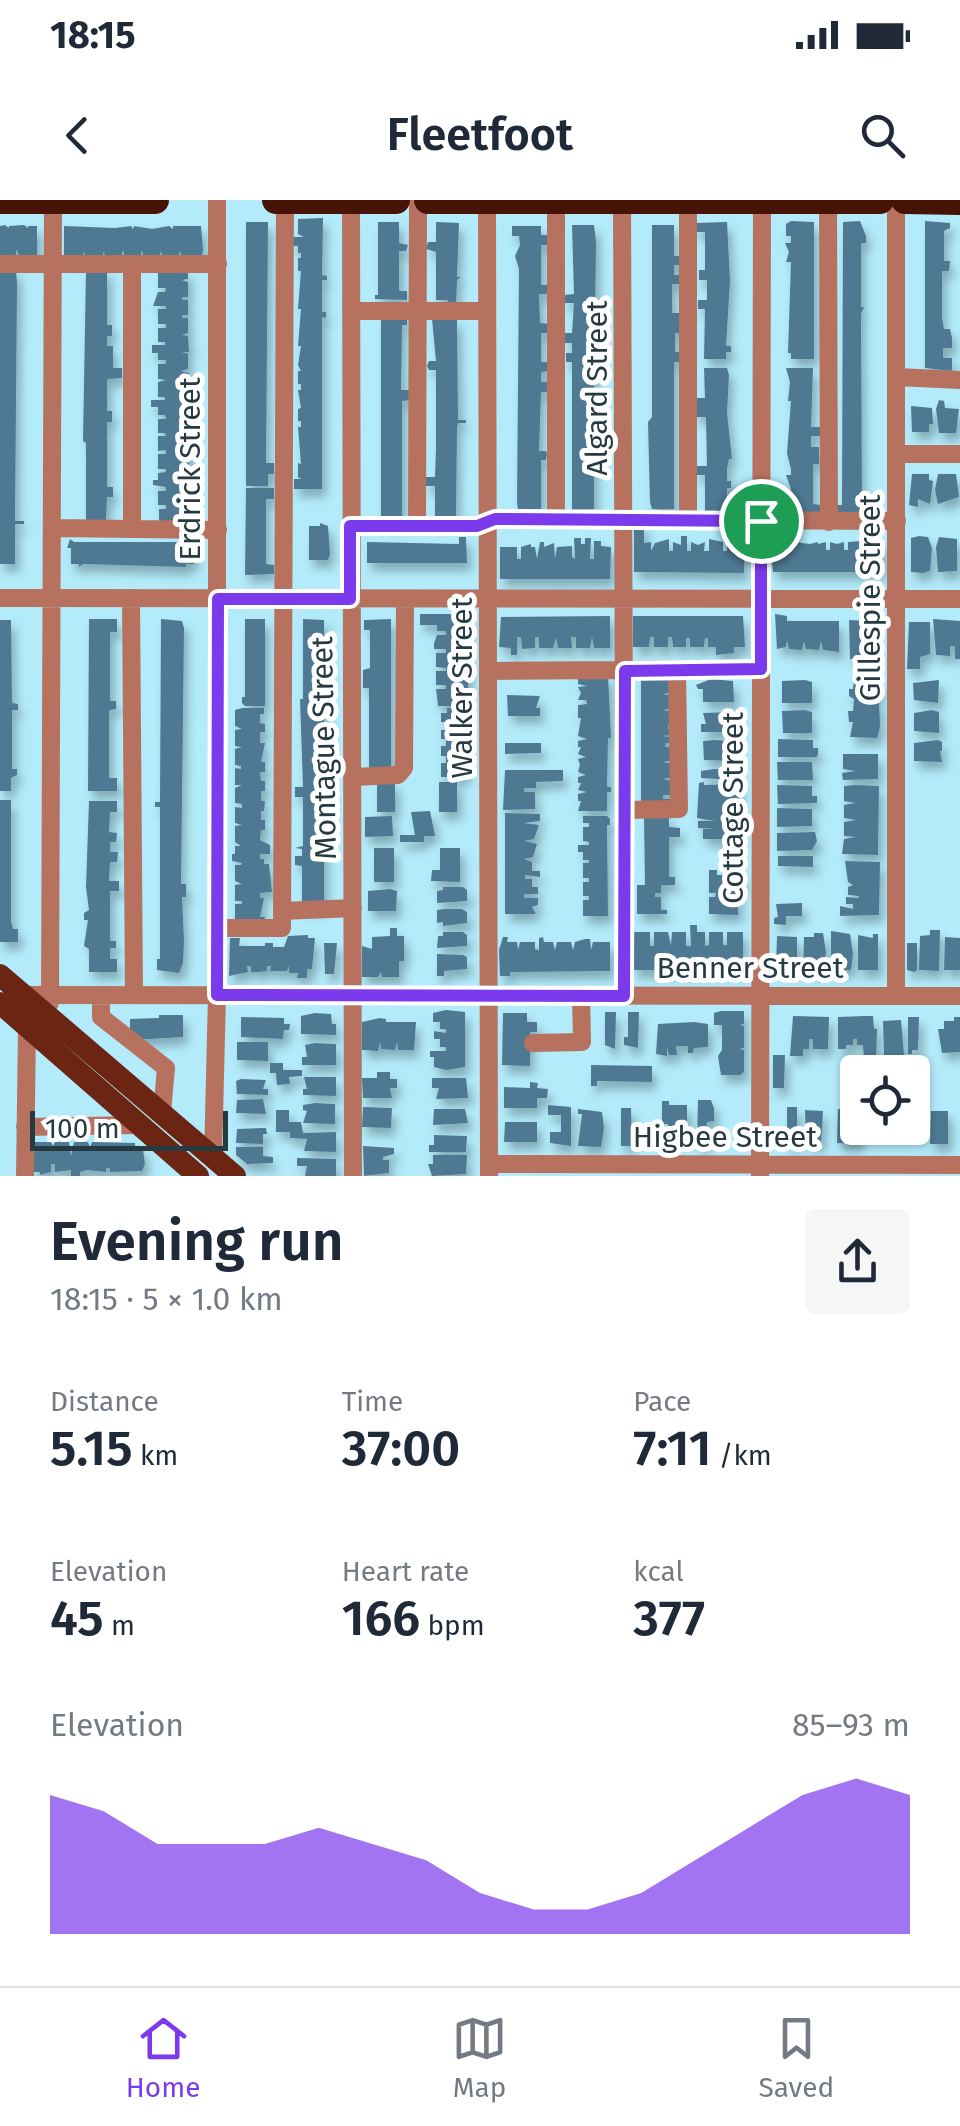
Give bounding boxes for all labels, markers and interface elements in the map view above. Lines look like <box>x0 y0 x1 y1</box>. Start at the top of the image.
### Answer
text: 18:15 <box>50 12 136 58</box>
icon: back <box>50 108 105 163</box>
text: Fleetfoot <box>387 108 573 162</box>
icon: search <box>855 108 910 163</box>
street label: Algard Street <box>579 300 615 476</box>
street label: Erdrick Street <box>172 377 208 561</box>
pin <box>719 479 804 564</box>
icon: arrive <box>734 494 789 549</box>
street label: Gillespie Street <box>852 494 888 702</box>
street label: Walker Street <box>444 597 480 779</box>
street label: Montague Street <box>304 636 344 860</box>
street label: Cottage Street <box>715 712 751 904</box>
street label: Benner Street <box>656 950 844 986</box>
map controls <box>840 1055 930 1145</box>
button: locate <box>840 1055 930 1145</box>
scale bar <box>30 1106 228 1150</box>
text: 100 m <box>45 1112 120 1145</box>
street label: Higbee Street <box>633 1119 817 1155</box>
text: Evening run <box>50 1209 344 1275</box>
button: share <box>805 1209 910 1314</box>
text: 18:15 · 5 × 1.0 km <box>50 1280 283 1318</box>
text: Distance <box>50 1385 159 1418</box>
text: Time <box>342 1385 403 1418</box>
text: Pace <box>633 1385 691 1418</box>
text: 5.15 <box>50 1418 133 1478</box>
text: 37:00 <box>342 1418 460 1478</box>
text: 7:11 <box>633 1418 711 1478</box>
text: km <box>133 1439 178 1472</box>
text: /km <box>711 1439 772 1472</box>
text: Elevation <box>50 1555 167 1588</box>
text: Heart rate <box>342 1555 469 1588</box>
text: kcal <box>633 1555 684 1588</box>
text: 45 <box>50 1588 104 1648</box>
text: 166 <box>342 1588 420 1648</box>
text: 377 <box>633 1588 705 1648</box>
text: m <box>104 1609 135 1642</box>
text: bpm <box>420 1609 485 1642</box>
text: Elevation <box>50 1706 184 1744</box>
text: 85–93 m <box>792 1706 910 1744</box>
tab: Home <box>126 2011 200 2104</box>
tab: Map <box>452 2011 507 2104</box>
tab: Saved <box>758 2011 834 2104</box>

